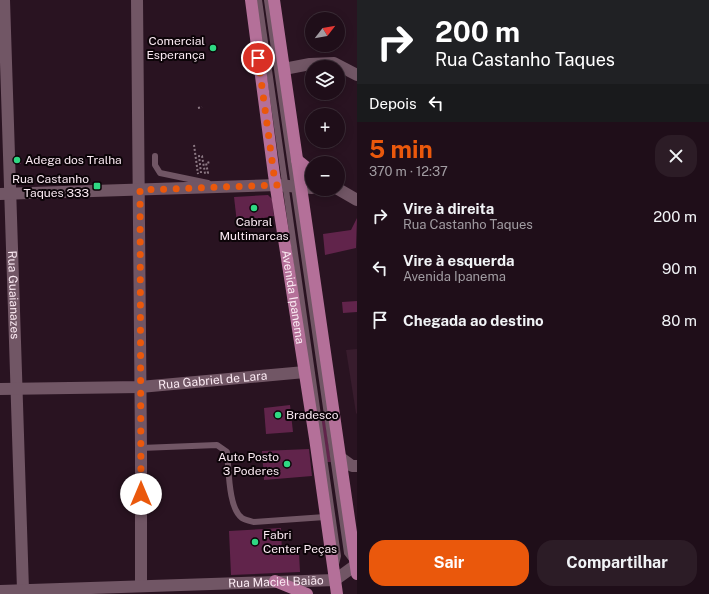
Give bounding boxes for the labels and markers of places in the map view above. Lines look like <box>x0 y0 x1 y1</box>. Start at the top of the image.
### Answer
place label: Comercial Esperança <box>147 34 205 62</box>
pin <box>241 41 275 75</box>
marker: Comercial Esperança <box>208 43 218 53</box>
place label: Adega dos Tralha <box>25 153 122 167</box>
marker: Adega dos Tralha <box>12 155 22 165</box>
place label: Rua Castanho Taques 333 <box>12 172 89 200</box>
marker: Rua Castanho Taques 333 <box>92 181 102 191</box>
marker: Cabral Multimarcas <box>249 203 259 213</box>
place label: Cabral Multimarcas <box>219 215 289 243</box>
place label: Bradesco <box>286 408 339 422</box>
marker: Bradesco <box>273 410 283 420</box>
place label: Auto Posto 3 Poderes <box>218 450 279 478</box>
marker: Auto Posto 3 Poderes <box>282 459 292 469</box>
place label: Fabri Center Peças <box>263 528 337 556</box>
marker: Fabri Center Peças <box>250 537 260 547</box>

